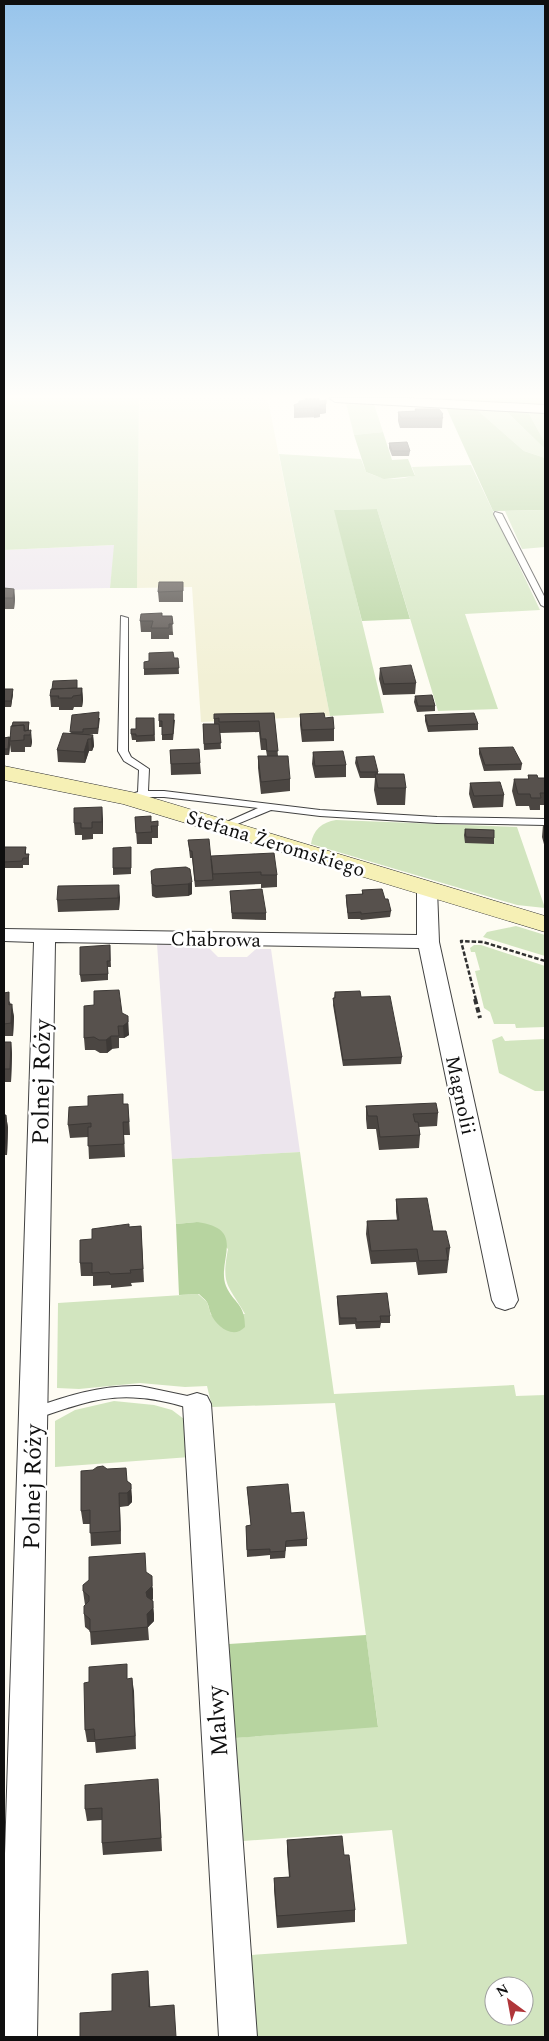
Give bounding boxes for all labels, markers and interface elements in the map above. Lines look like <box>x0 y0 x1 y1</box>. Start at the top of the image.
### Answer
street label: Stefana Żeromskiego <box>183 802 369 885</box>
street label: Chabrowa <box>170 924 262 956</box>
street label: Polnej Róży <box>23 1017 61 1145</box>
street label: Magnolii <box>437 1053 483 1138</box>
street label: Polnej Róży <box>14 1422 52 1550</box>
street label: Malwy <box>197 1683 238 1758</box>
north arrow <box>484 1976 534 2026</box>
text: N <box>492 1978 513 2002</box>

